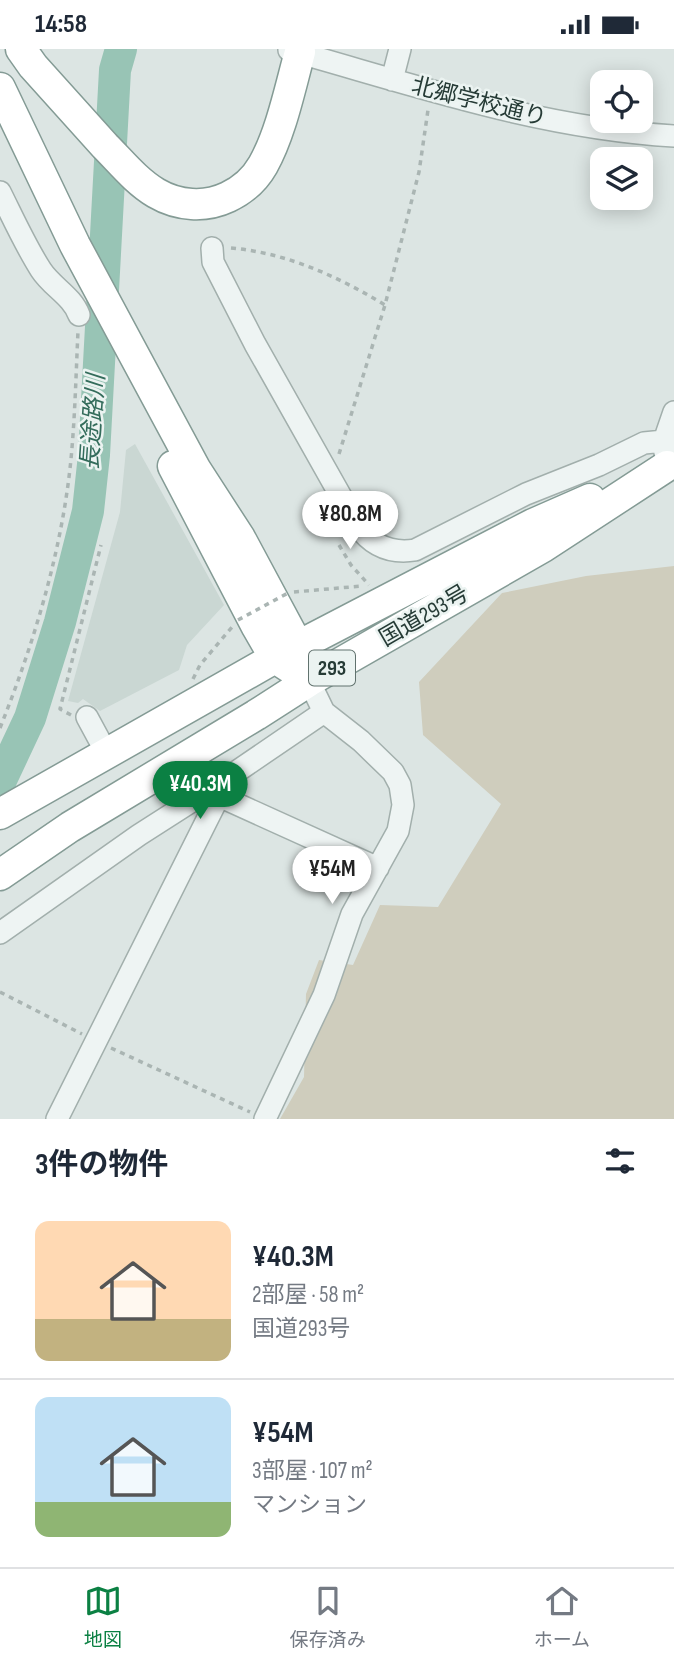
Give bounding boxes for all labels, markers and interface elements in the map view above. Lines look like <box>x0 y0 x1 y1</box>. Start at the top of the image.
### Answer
text: 14:58 <box>35 9 87 40</box>
map controls <box>590 70 653 210</box>
button: locate <box>590 70 653 133</box>
street label: 北郷学校通り <box>409 72 549 132</box>
button: layers <box>590 147 653 210</box>
water label: 長途路川 <box>75 370 111 471</box>
pin: ¥80.8M <box>293 491 407 551</box>
text: ¥80.8M <box>318 500 382 528</box>
street label: 国道293号 <box>374 579 474 653</box>
road number: 293 <box>309 651 355 685</box>
pin: ¥40.3M <box>143 761 257 821</box>
text: ¥40.3M <box>169 770 231 798</box>
pin: ¥54M <box>291 847 373 906</box>
text: ¥54M <box>308 855 356 883</box>
icon: filters <box>601 1142 639 1180</box>
text: 3件の物件 <box>35 1147 168 1183</box>
text: ¥40.3M <box>252 1239 334 1275</box>
icon: home <box>91 1249 175 1333</box>
text: 2部屋 · 58 m² <box>252 1281 364 1309</box>
text: 国道293号 <box>252 1315 350 1343</box>
text: ¥54M <box>252 1415 314 1451</box>
icon: home <box>91 1425 175 1509</box>
text: 3部屋 · 107 m² <box>252 1457 373 1485</box>
text: マンション <box>252 1491 367 1519</box>
tab: 地図 <box>84 1582 122 1652</box>
tab: 保存済み <box>290 1582 366 1652</box>
tab: ホーム <box>534 1582 590 1652</box>

